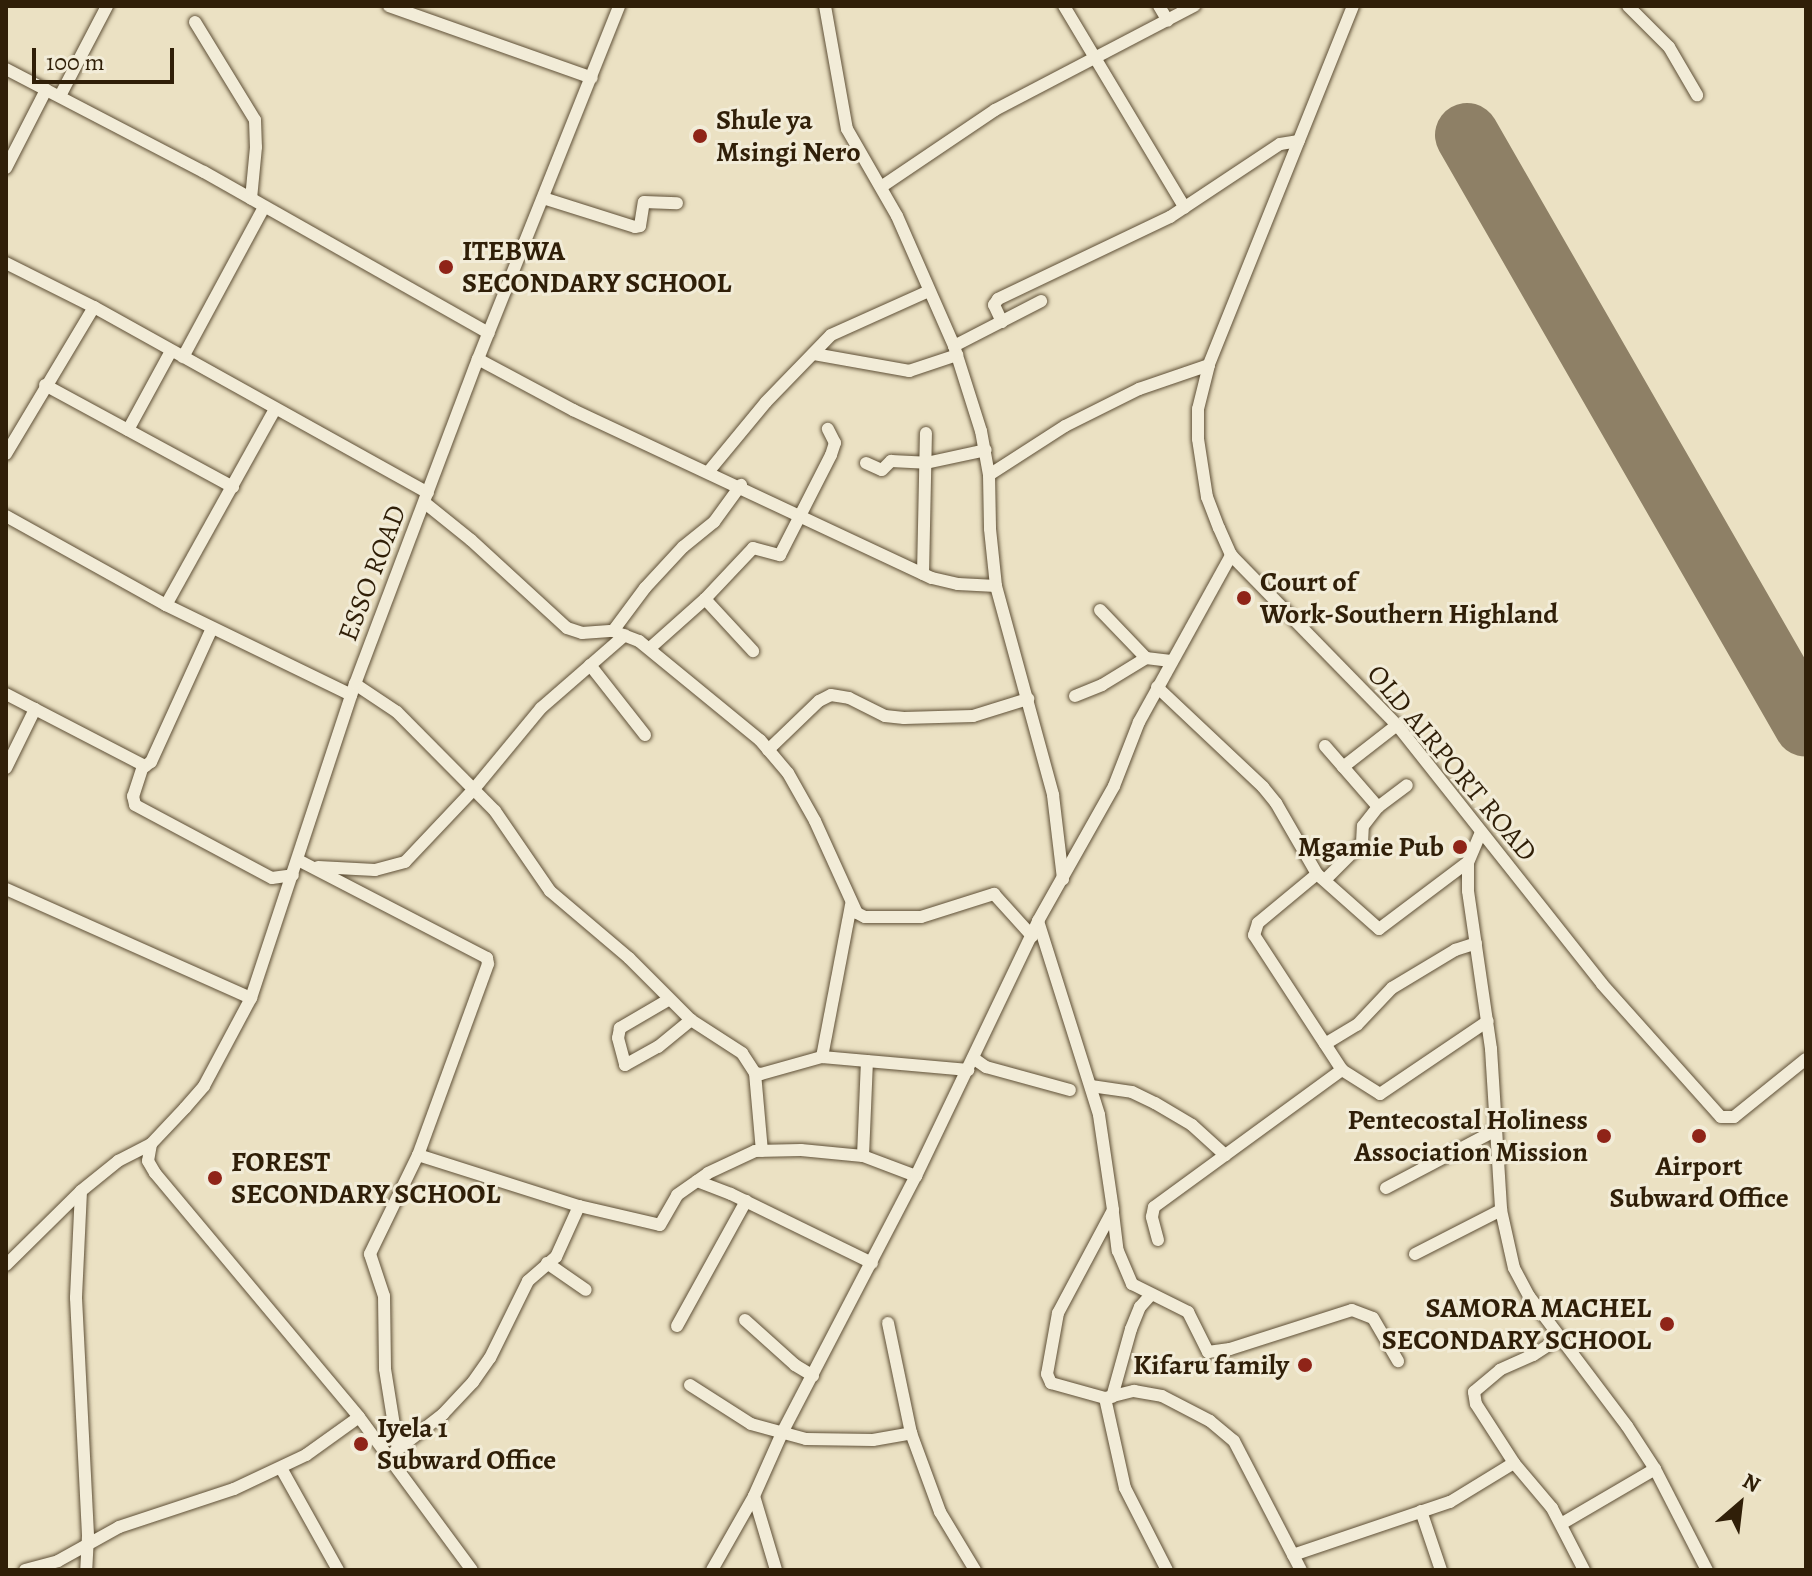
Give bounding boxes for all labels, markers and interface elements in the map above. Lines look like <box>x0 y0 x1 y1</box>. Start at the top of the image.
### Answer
scale bar <box>36 32 178 82</box>
text: 100 m <box>46 46 105 78</box>
place label: Shule ya Msingi Nero <box>716 103 861 169</box>
marker: Shule ya Msingi Nero <box>691 127 709 145</box>
place label: ITEBWA SECONDARY SCHOOL <box>462 234 731 300</box>
marker: ITEBWA SECONDARY SCHOOL <box>437 258 455 276</box>
street label: ESSO ROAD <box>331 500 413 646</box>
place label: Court of Work-Southern Highland <box>1260 565 1558 631</box>
marker: Court of Work-Southern Highland <box>1235 589 1253 607</box>
street label: OLD AIRPORT ROAD <box>1360 658 1544 868</box>
place label: Mgamie Pub <box>1298 830 1444 864</box>
marker: Mgamie Pub <box>1451 838 1469 856</box>
place label: Pentecostal Holiness Association Mission <box>1347 1103 1588 1169</box>
marker: Pentecostal Holiness Association Mission <box>1595 1127 1613 1145</box>
marker: Airport Subward Office <box>1690 1127 1708 1145</box>
place label: FOREST SECONDARY SCHOOL <box>231 1145 500 1211</box>
place label: Airport Subward Office <box>1609 1149 1789 1215</box>
marker: FOREST SECONDARY SCHOOL <box>206 1169 224 1187</box>
place label: SAMORA MACHEL SECONDARY SCHOOL <box>1382 1291 1651 1357</box>
marker: SAMORA MACHEL SECONDARY SCHOOL <box>1658 1315 1676 1333</box>
place label: Kifaru family <box>1133 1348 1289 1382</box>
marker: Kifaru family <box>1296 1356 1314 1374</box>
place label: Iyela 1 Subward Office <box>377 1411 556 1477</box>
marker: Iyela 1 Subward Office <box>352 1435 370 1453</box>
north arrow <box>1700 1464 1780 1544</box>
text: N <box>1737 1466 1765 1500</box>

